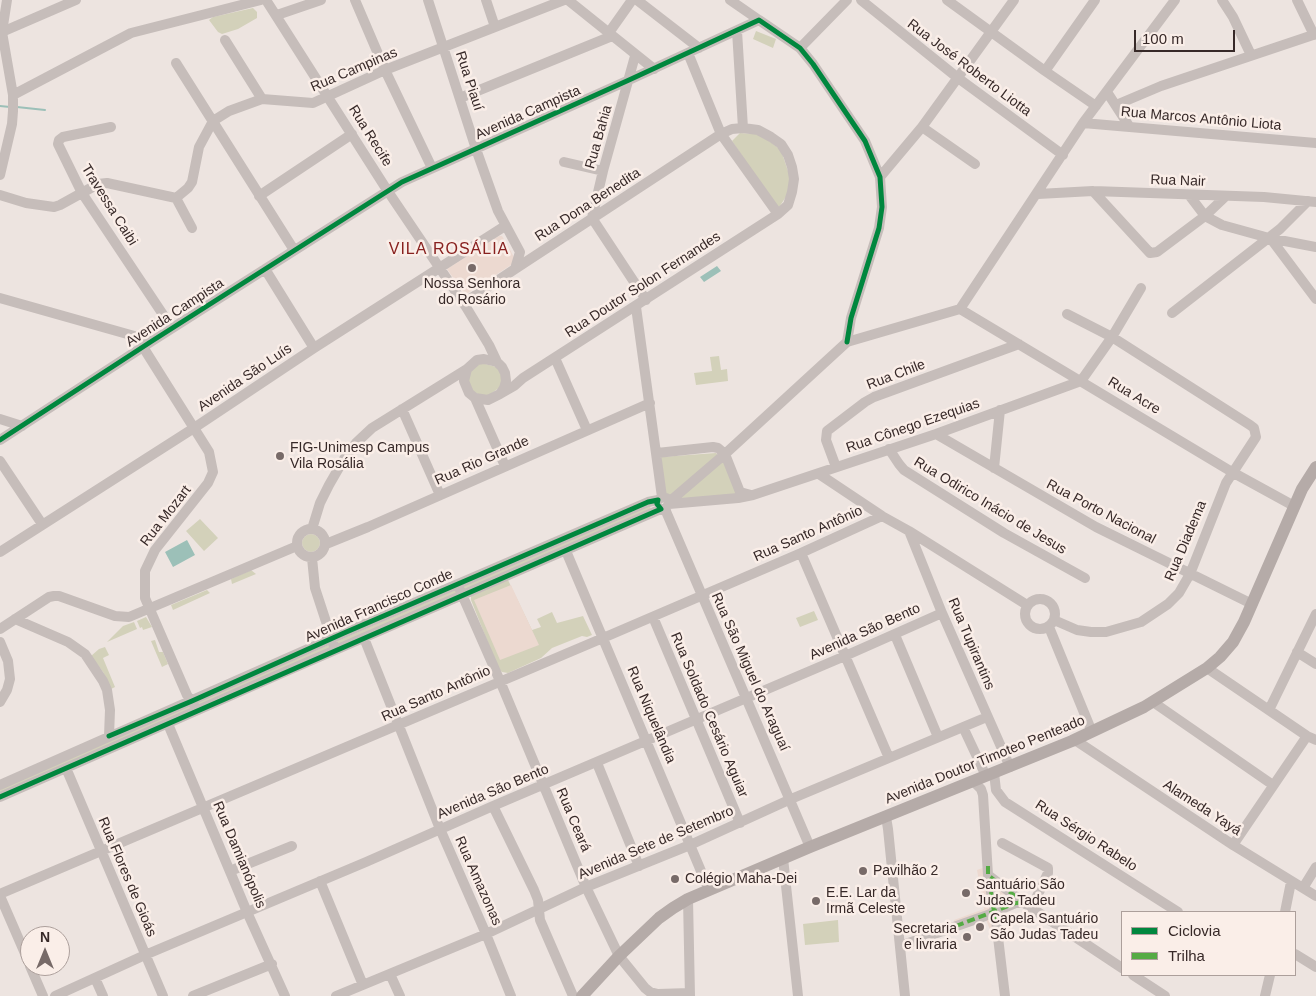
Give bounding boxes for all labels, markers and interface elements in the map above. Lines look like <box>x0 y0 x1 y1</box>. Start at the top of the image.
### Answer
street label: Rua José Roberto Liotta <box>904 16 1034 120</box>
scale bar <box>1136 20 1237 52</box>
text: 100 m <box>1142 30 1184 47</box>
street label: Rua Campinas <box>308 44 400 96</box>
street label: Rua Piauí <box>452 49 486 113</box>
street label: Avenida Campista <box>473 82 583 144</box>
street label: Rua Recife <box>345 102 395 170</box>
street label: Rua Bahia <box>582 103 616 171</box>
street label: Rua Marcos Antônio Liota <box>1120 104 1282 134</box>
street label: Travessa Caibi <box>77 161 141 249</box>
street label: Rua Dona Benedita <box>532 165 644 245</box>
street label: Rua Nair <box>1150 172 1206 190</box>
street label: Rua Doutor Solon Fernandes <box>562 228 724 342</box>
district label: VILA ROSÁLIA <box>387 240 511 260</box>
marker: Nossa Senhora do Rosário <box>466 262 478 274</box>
street label: Avenida Campista <box>123 275 227 351</box>
place label: Nossa Senhora do Rosário <box>424 276 520 308</box>
street label: Avenida São Luís <box>195 340 295 416</box>
street label: Rua Chile <box>864 356 928 394</box>
street label: Rua Acre <box>1105 374 1163 418</box>
street label: Rua Cônego Ezequias <box>844 395 982 457</box>
street label: Rua Rio Grande <box>432 433 532 489</box>
place label: FIG-Unimesp Campus Vila Rosália <box>290 440 429 472</box>
marker: FIG-Unimesp Campus Vila Rosália <box>274 450 286 462</box>
street label: Rua Odirico Inácio de Jesus <box>911 454 1069 558</box>
street label: Rua Porto Nacional <box>1043 476 1159 548</box>
street label: Rua Mozart <box>137 482 195 550</box>
street label: Rua Diadema <box>1162 498 1210 584</box>
street label: Rua Santo Antônio <box>751 502 865 566</box>
street label: Avenida Francisco Conde <box>302 566 456 646</box>
street label: Rua São Miguel do Araguaí <box>707 590 793 754</box>
street label: Rua Tupirantins <box>944 595 998 693</box>
street label: Avenida São Bento <box>807 600 923 664</box>
street label: Rua Soldado Cesário Aguiar <box>667 630 751 800</box>
street label: Rua Santo Antônio <box>379 662 493 726</box>
street label: Rua Niquelândia <box>623 664 679 766</box>
street label: Avenida Doutor Timoteo Penteado <box>883 712 1087 808</box>
street label: Avenida São Bento <box>435 761 551 823</box>
street label: Alameda Yayá <box>1160 776 1244 840</box>
street label: Rua Ceará <box>552 786 594 854</box>
street label: Rua Sérgio Rabelo <box>1032 797 1140 875</box>
street label: Rua Damianópolis <box>209 799 269 911</box>
street label: Avenida Sete de Setembro <box>576 803 736 883</box>
street label: Rua Flores de Gioás <box>94 815 160 939</box>
street label: Rua Amazonas <box>451 834 505 928</box>
place label: Pavilhão 2 <box>873 863 938 879</box>
marker: Pavilhão 2 <box>857 865 869 877</box>
place label: Colégio Maha-Dei <box>685 871 797 887</box>
marker: Colégio Maha-Dei <box>669 873 681 885</box>
place label: Santuário São Judas Tadeu <box>976 877 1065 910</box>
place label: E.E. Lar da Irmã Celeste <box>826 885 905 918</box>
marker: Santuário São Judas Tadeu <box>960 887 972 899</box>
marker: E.E. Lar da Irmã Celeste <box>810 895 822 907</box>
place label: Capela Santuário São Judas Tadeu <box>990 911 1098 944</box>
legend <box>1121 911 1296 976</box>
place label: Secretaria e livraria <box>893 921 957 954</box>
marker: Capela Santuário São Judas Tadeu <box>974 921 986 933</box>
text: Ciclovia <box>1168 922 1221 939</box>
north arrow <box>20 926 70 976</box>
text: N <box>40 929 50 945</box>
marker: Secretaria e livraria <box>961 931 973 943</box>
text: Trilha <box>1168 947 1205 964</box>

